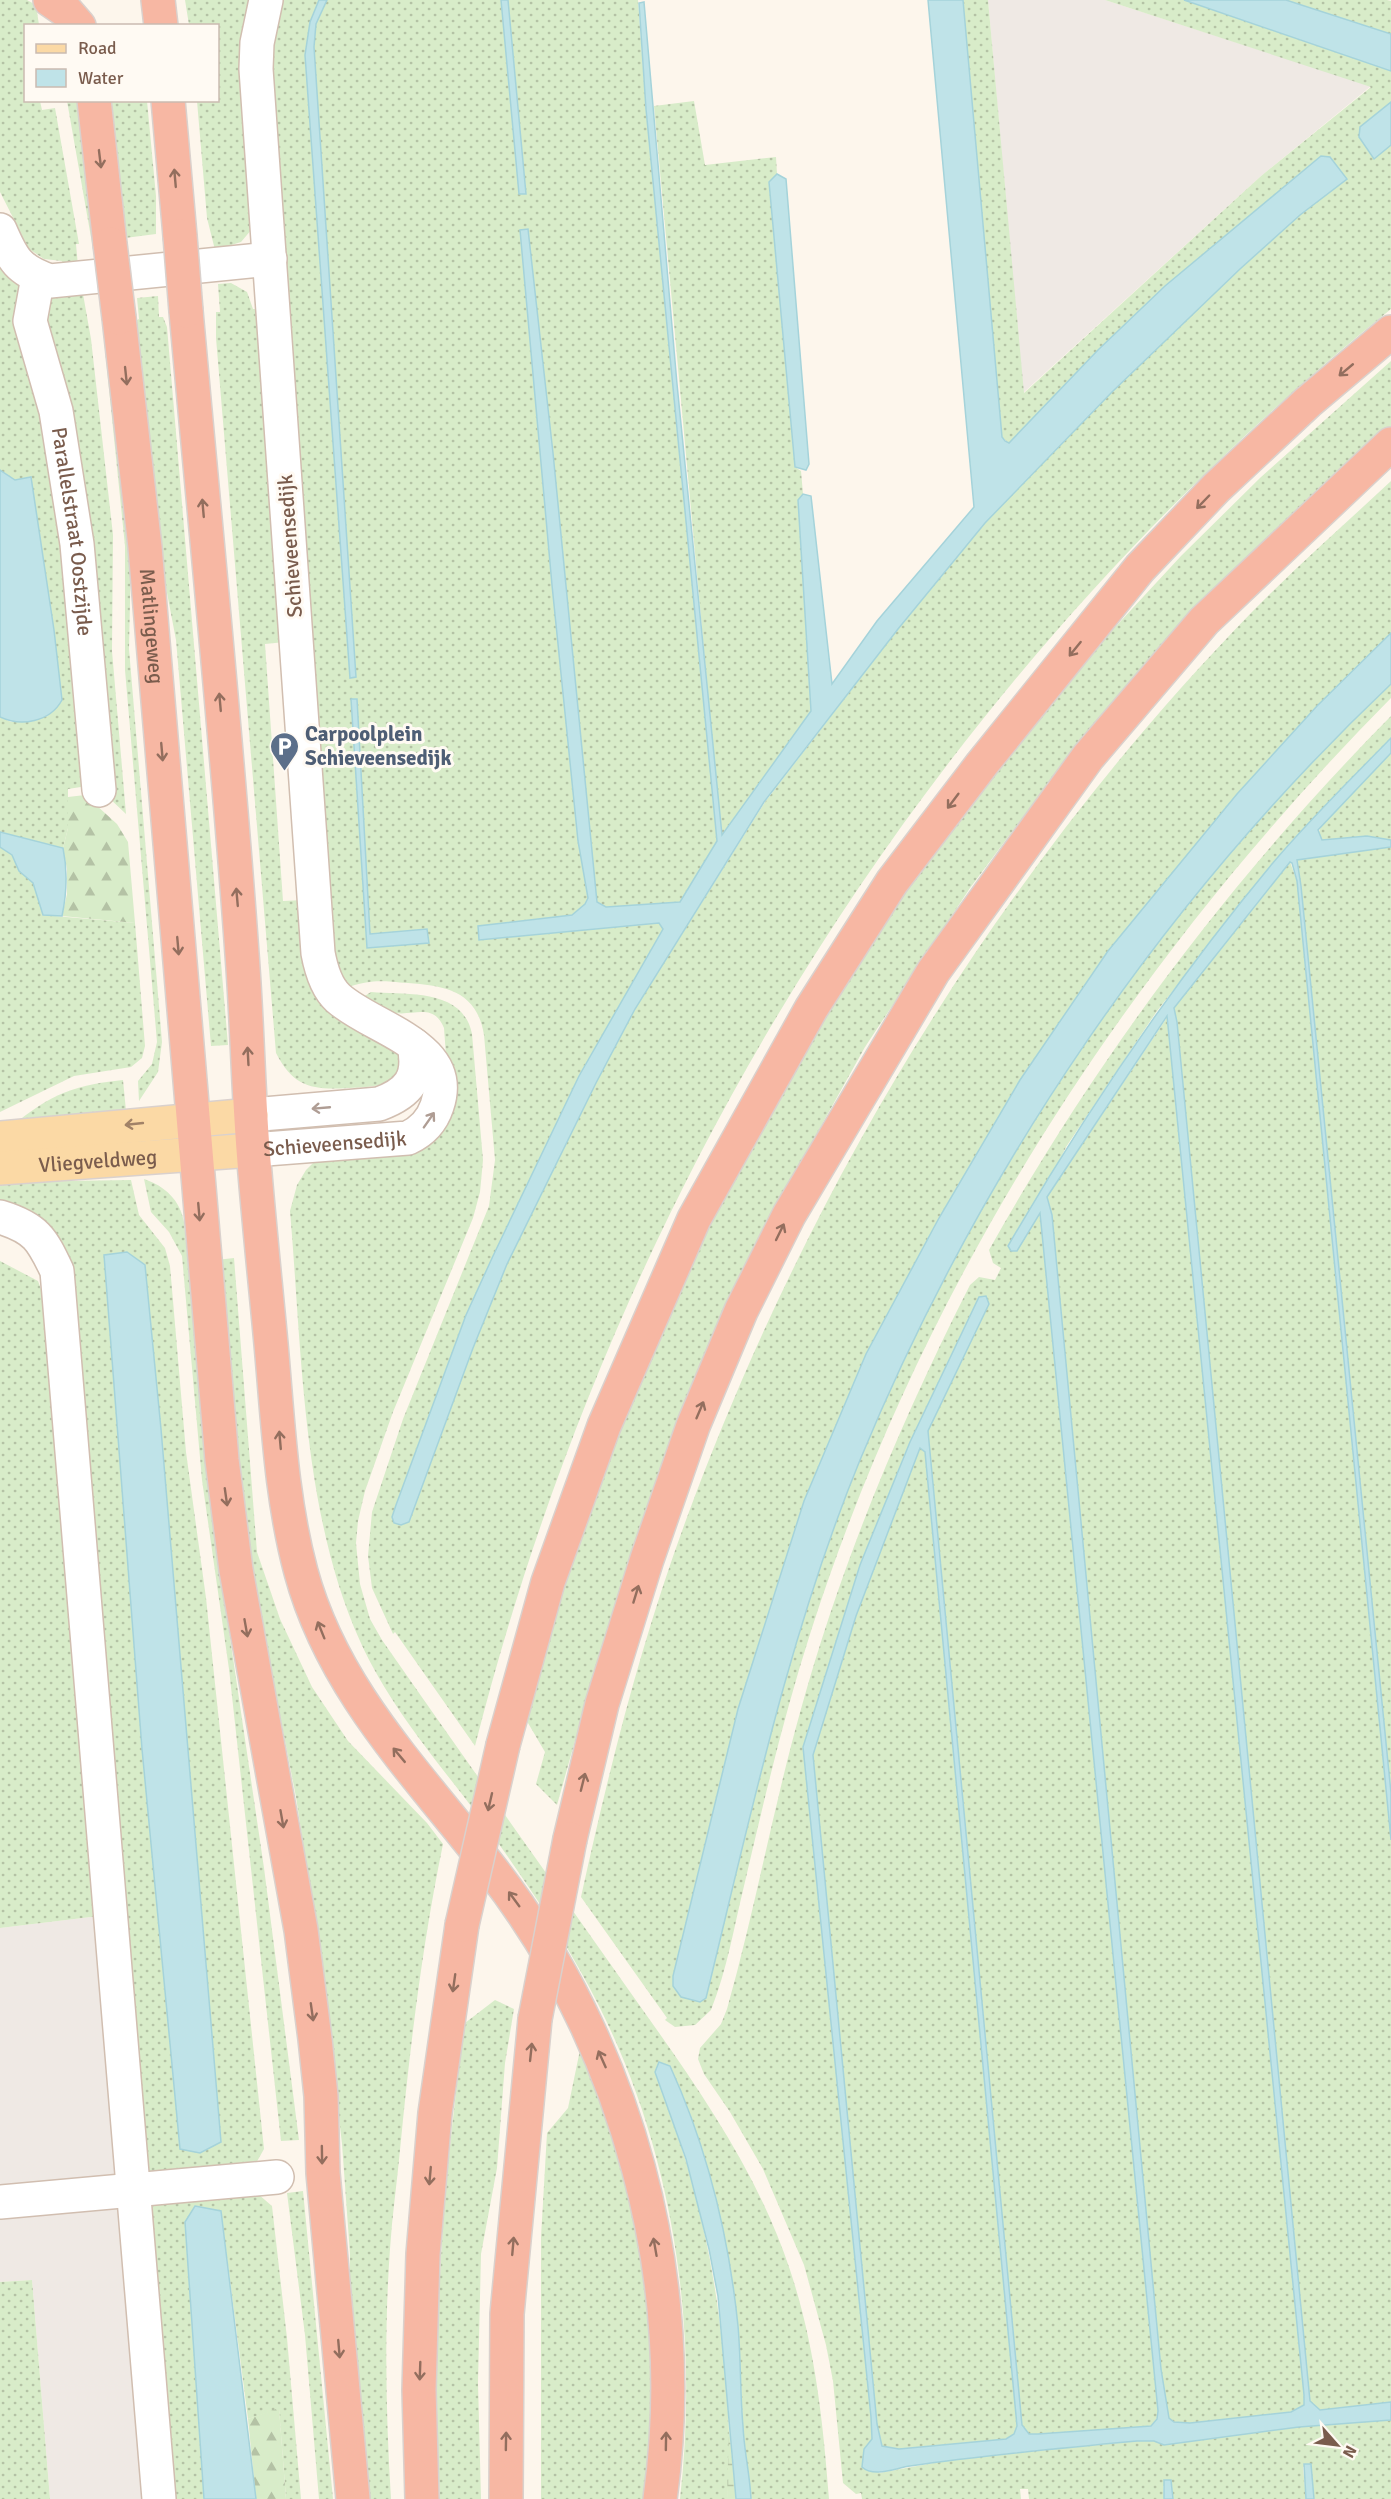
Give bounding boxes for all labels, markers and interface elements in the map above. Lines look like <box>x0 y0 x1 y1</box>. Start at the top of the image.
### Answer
legend <box>24 24 219 102</box>
text: Road <box>78 37 117 59</box>
text: Water <box>78 67 124 89</box>
one-way arrow <box>95 148 106 168</box>
one-way arrow <box>169 169 180 189</box>
one-way arrow <box>1339 363 1354 377</box>
one-way arrow <box>120 366 131 386</box>
street label: Parallelstraat Oostzijde <box>46 425 98 637</box>
street label: Schieveensedijk <box>272 473 308 618</box>
one-way arrow <box>1196 494 1210 509</box>
one-way arrow <box>197 499 208 519</box>
street label: Matlingeweg <box>134 567 170 685</box>
one-way arrow <box>1068 640 1081 656</box>
one-way arrow <box>214 693 225 713</box>
place label: Carpoolplein Schieveensedijk <box>305 721 451 771</box>
parking icon: Carpoolplein Schieveensedijk <box>268 730 300 772</box>
one-way arrow <box>157 742 168 762</box>
one-way arrow <box>947 793 960 809</box>
one-way arrow <box>231 887 242 907</box>
one-way arrow <box>173 936 184 956</box>
one-way arrow <box>242 1047 253 1067</box>
one-way arrow <box>312 1103 331 1114</box>
one-way arrow <box>423 1113 435 1129</box>
one-way arrow <box>124 1119 144 1130</box>
street label: Schieveensedijk <box>262 1125 408 1162</box>
street label: Vliegveldweg <box>38 1144 158 1178</box>
one-way arrow <box>194 1202 205 1222</box>
one-way arrow <box>775 1224 786 1242</box>
one-way arrow <box>695 1401 706 1420</box>
one-way arrow <box>274 1431 285 1451</box>
one-way arrow <box>221 1486 232 1506</box>
one-way arrow <box>631 1585 642 1604</box>
one-way arrow <box>241 1617 252 1637</box>
one-way arrow <box>315 1621 326 1640</box>
one-way arrow <box>392 1748 406 1763</box>
one-way arrow <box>578 1773 590 1792</box>
one-way arrow <box>484 1792 496 1811</box>
one-way arrow <box>277 1809 288 1829</box>
one-way arrow <box>508 1891 520 1907</box>
one-way arrow <box>449 1973 460 1992</box>
one-way arrow <box>307 2002 318 2022</box>
one-way arrow <box>526 2042 537 2062</box>
one-way arrow <box>596 2051 608 2069</box>
one-way arrow <box>317 2144 328 2164</box>
one-way arrow <box>424 2166 435 2186</box>
one-way arrow <box>508 2236 519 2256</box>
one-way arrow <box>650 2237 661 2257</box>
one-way arrow <box>334 2339 345 2359</box>
one-way arrow <box>414 2361 425 2381</box>
north arrow <box>1307 2415 1367 2475</box>
one-way arrow <box>500 2431 512 2451</box>
one-way arrow <box>660 2431 672 2451</box>
text: N <box>1338 2442 1361 2461</box>

